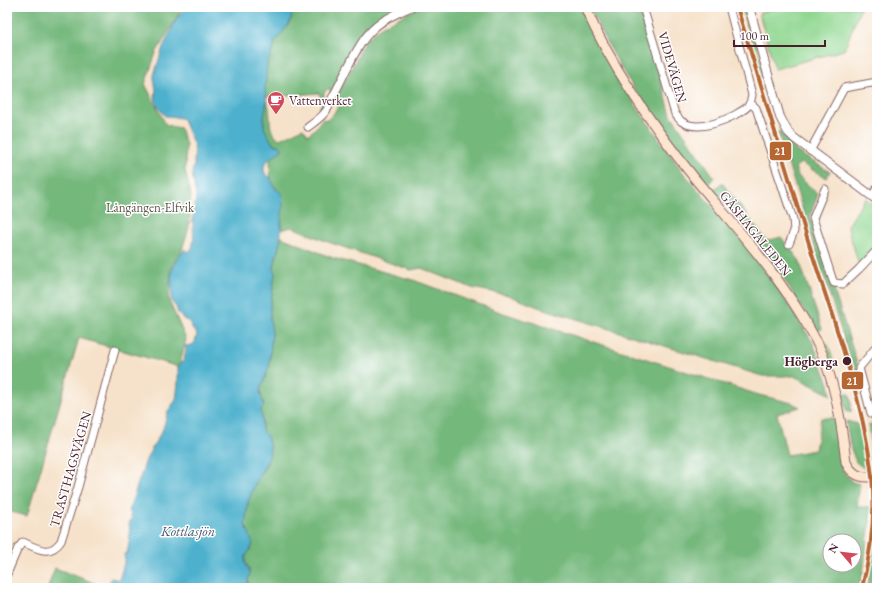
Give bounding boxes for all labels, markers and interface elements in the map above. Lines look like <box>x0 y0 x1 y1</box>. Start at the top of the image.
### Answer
scale bar <box>734 22 825 48</box>
text: 100 m <box>740 28 770 44</box>
street label: VIDEVÄGEN <box>654 30 691 105</box>
cafe icon: Vattenverket <box>266 90 286 115</box>
place label: Vattenverket <box>289 92 351 109</box>
line badge: 21 <box>769 141 792 161</box>
text: 21 <box>774 144 786 158</box>
street label: GÅSHAGALEDEN <box>716 187 796 280</box>
park label: Långängen-Elfvik <box>106 199 195 216</box>
place label: Högberga <box>785 353 838 370</box>
marker: Högberga <box>841 355 853 367</box>
line badge: 21 <box>841 371 864 390</box>
text: 21 <box>846 374 858 388</box>
street label: TRASTHAGSVÄGEN <box>46 409 95 529</box>
water label: Kottlasjön <box>160 522 215 540</box>
north arrow <box>822 533 862 573</box>
text: N <box>825 541 841 556</box>

